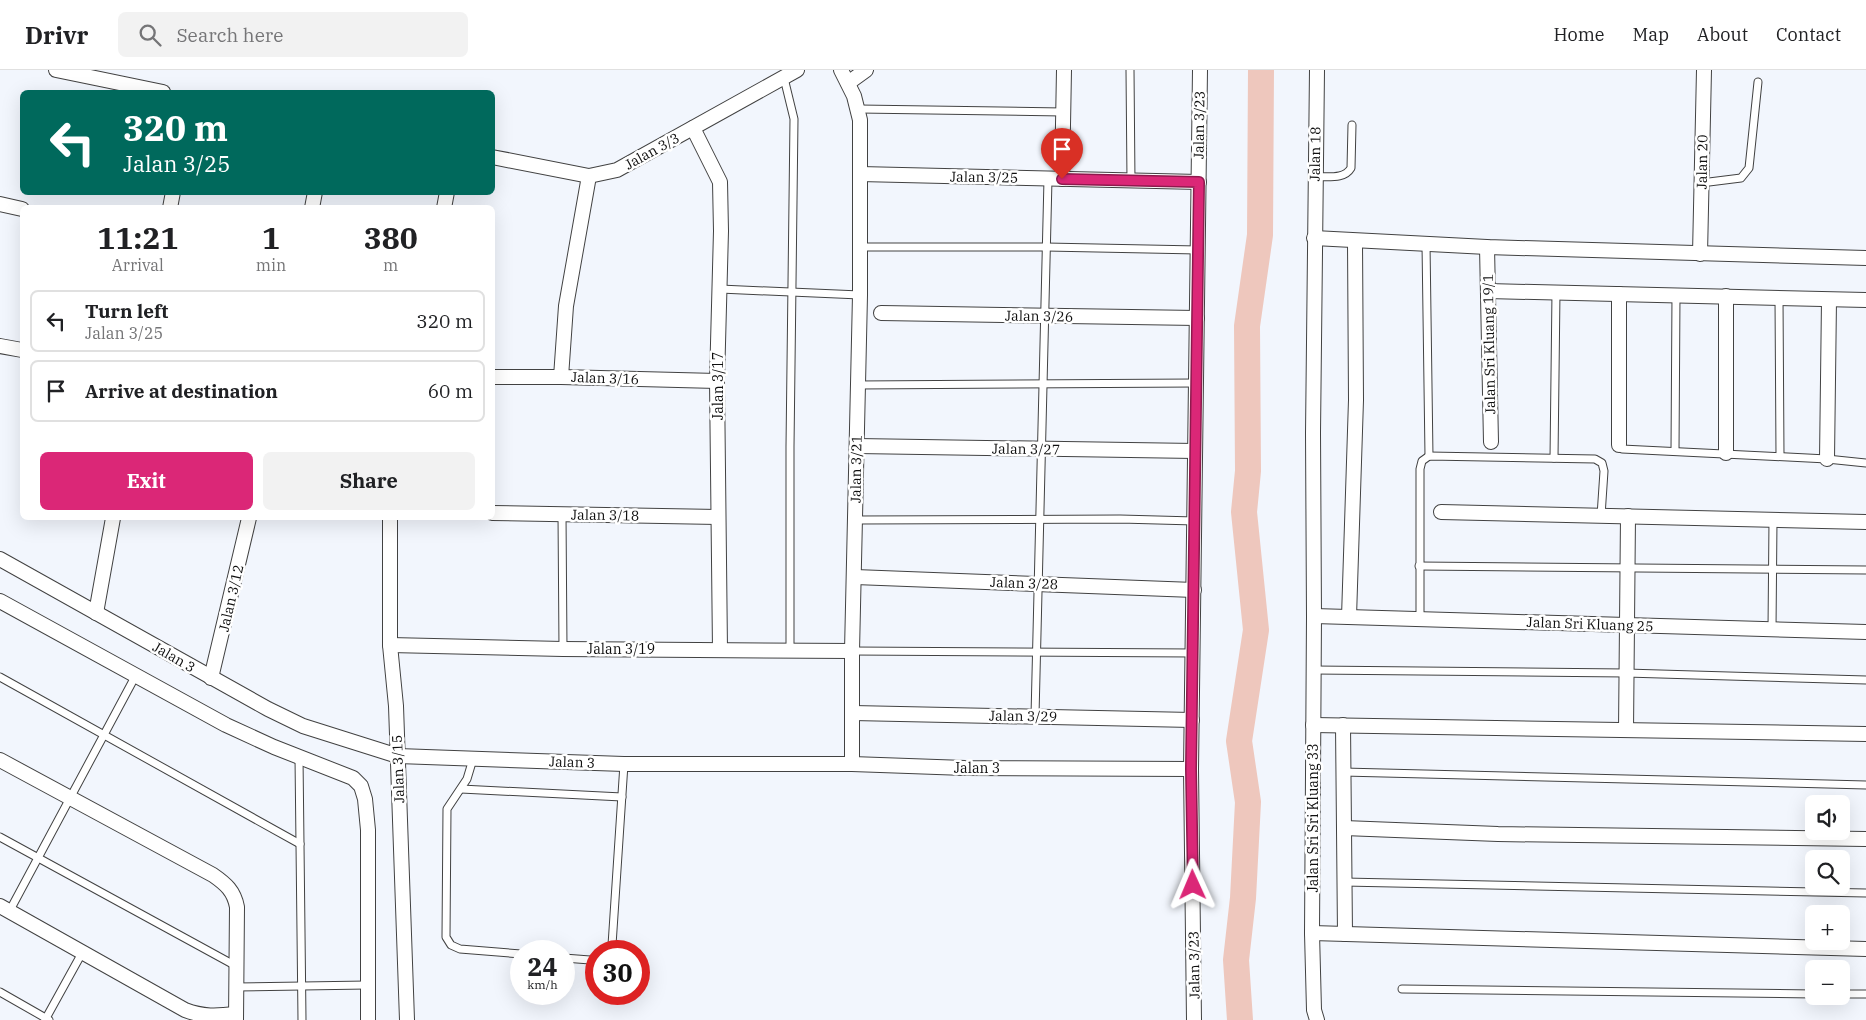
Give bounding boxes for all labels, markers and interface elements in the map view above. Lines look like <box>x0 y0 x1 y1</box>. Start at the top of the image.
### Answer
search box <box>118 12 468 57</box>
text: Drivr <box>25 19 88 51</box>
icon: search <box>136 21 164 49</box>
text: Search here <box>176 23 283 47</box>
text: Home <box>1553 23 1605 46</box>
text: Map <box>1633 23 1669 46</box>
text: About <box>1697 23 1748 46</box>
text: Contact <box>1776 23 1841 46</box>
street label: Jalan 3/23 <box>1189 91 1209 159</box>
text: 320 m <box>123 105 228 151</box>
icon: left <box>40 110 105 175</box>
street label: Jalan 18 <box>1306 126 1324 182</box>
pin <box>1041 128 1083 179</box>
street label: Jalan 3/3 <box>621 129 683 173</box>
street label: Jalan 20 <box>1693 134 1711 190</box>
icon: arrive <box>1048 135 1076 163</box>
text: Jalan 3/25 <box>123 149 230 178</box>
street label: Jalan 3/25 <box>950 167 1018 187</box>
text: 11:21 <box>97 218 178 257</box>
text: 1 <box>262 218 280 257</box>
text: 380 <box>364 218 418 257</box>
text: Arrival <box>112 255 164 275</box>
text: min <box>256 255 286 275</box>
text: m <box>383 255 398 275</box>
street label: Jalan Sri Kluang 19/1 <box>1479 274 1499 414</box>
text: Turn left <box>85 299 168 323</box>
street label: Jalan 3/26 <box>1005 306 1073 326</box>
icon: left <box>42 307 70 335</box>
text: 320 m <box>416 309 473 333</box>
text: Jalan 3/25 <box>85 323 163 343</box>
street label: Jalan 3/17 <box>709 352 727 420</box>
street label: Jalan 3/16 <box>571 368 639 388</box>
icon: arrive <box>42 377 70 405</box>
text: Arrive at destination <box>85 379 278 403</box>
text: 60 m <box>428 379 473 403</box>
street label: Jalan 3/21 <box>846 435 866 503</box>
street label: Jalan 3/27 <box>992 439 1060 459</box>
button: Exit <box>40 452 253 510</box>
button: Share <box>263 452 475 510</box>
street label: Jalan 3/18 <box>571 505 639 525</box>
street label: Jalan 3/12 <box>215 563 247 633</box>
street label: Jalan 3/28 <box>990 573 1058 593</box>
street label: Jalan Sri Kluang 25 <box>1526 613 1654 635</box>
street label: Jalan 3 <box>149 638 199 676</box>
street label: Jalan 3/19 <box>587 640 655 658</box>
street label: Jalan 3/29 <box>989 706 1057 726</box>
street label: Jalan 3/15 <box>388 735 408 803</box>
street label: Jalan Sri Sri Kluang 33 <box>1304 743 1322 893</box>
street label: Jalan 3 <box>548 752 596 772</box>
street label: Jalan 3 <box>954 759 1000 777</box>
map controls <box>1805 795 1850 1005</box>
button: sound <box>1805 795 1850 840</box>
button: search <box>1805 850 1850 895</box>
position arrow <box>1166 858 1218 910</box>
button: + <box>1805 905 1850 950</box>
street label: Jalan 3/23 <box>1184 931 1204 999</box>
speed limit sign: 30 <box>585 940 650 1005</box>
text: 24 <box>527 950 558 983</box>
button: − <box>1805 960 1850 1005</box>
text: km/h <box>527 977 558 992</box>

